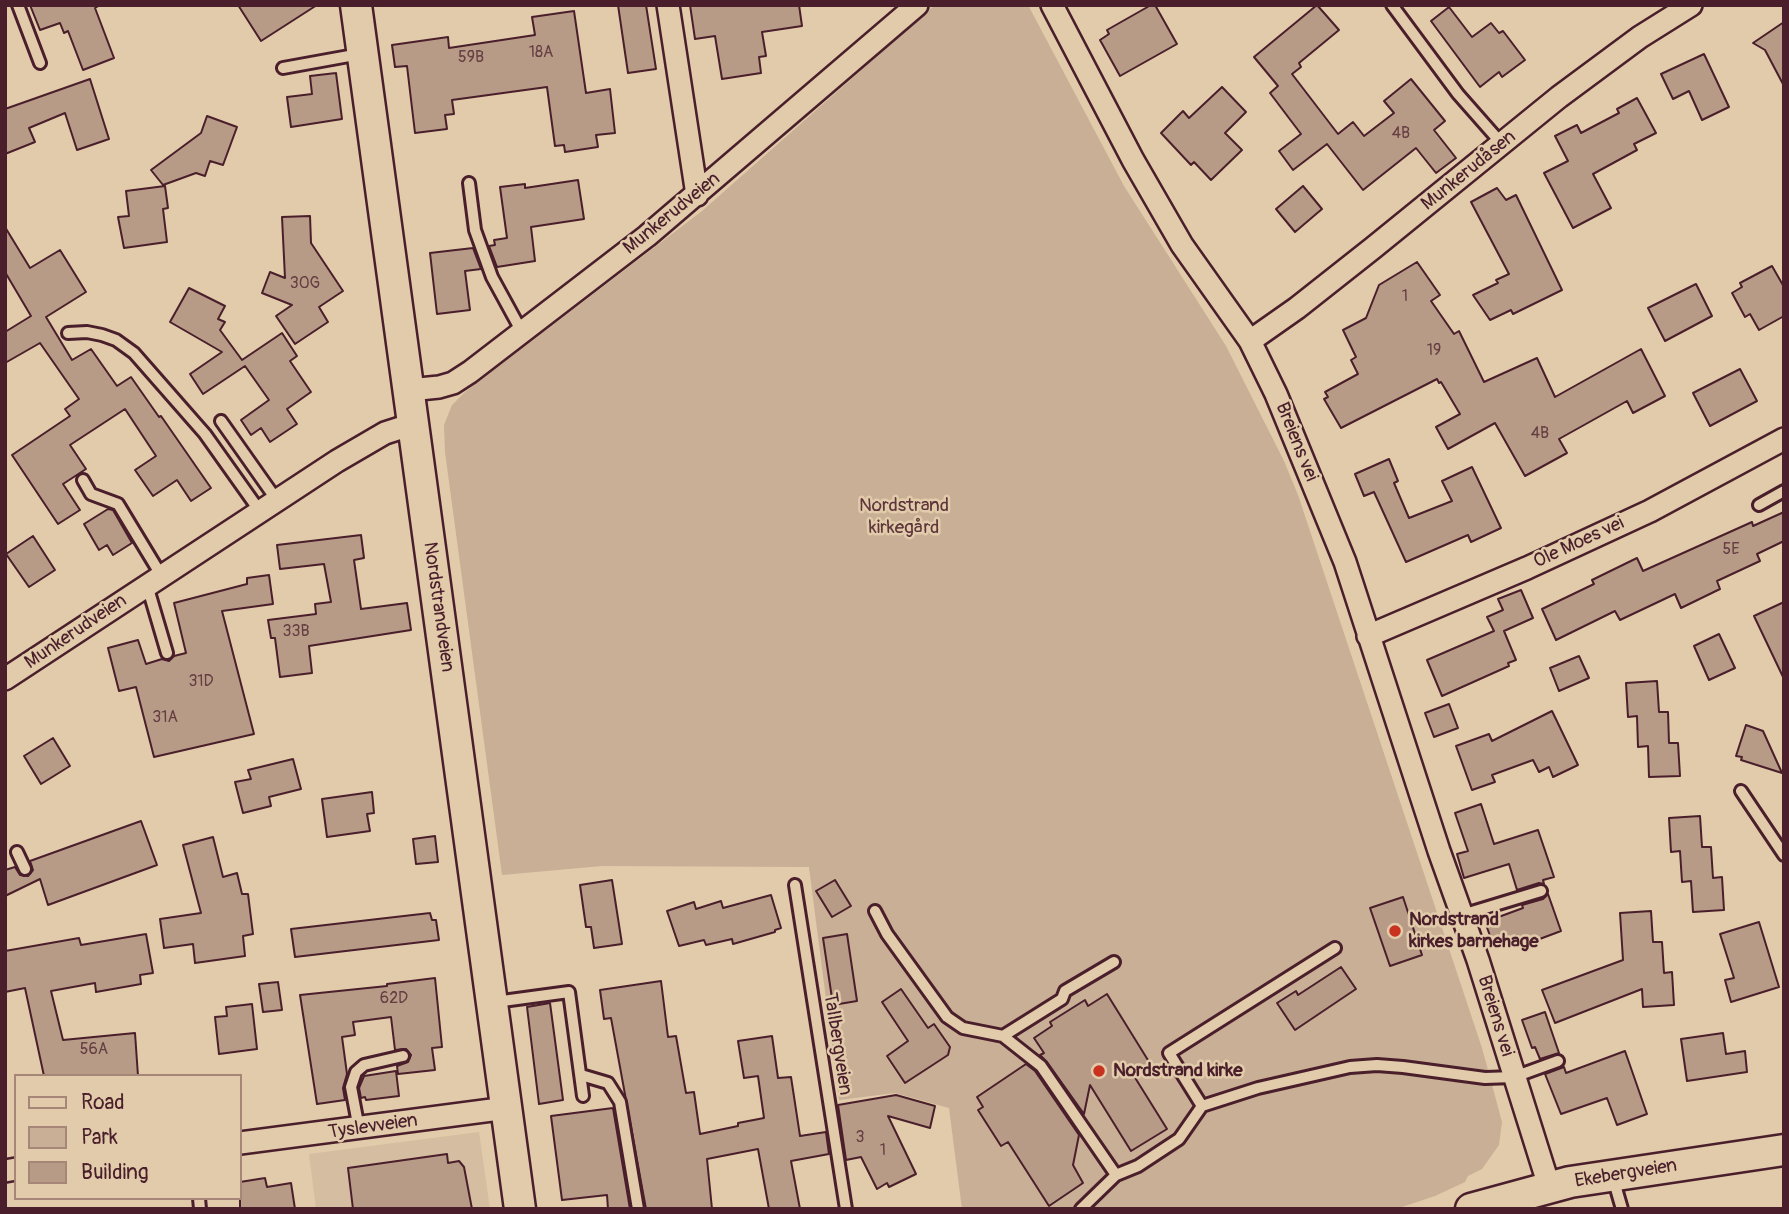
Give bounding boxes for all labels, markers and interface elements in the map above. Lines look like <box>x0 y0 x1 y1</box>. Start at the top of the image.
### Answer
house number: 18A <box>529 43 553 63</box>
house number: 59B <box>458 48 484 68</box>
house number: 4B <box>1392 124 1410 144</box>
street label: Munkerudåsen <box>1417 126 1521 216</box>
street label: Munkerudveien <box>619 168 725 260</box>
house number: 30G <box>290 274 320 294</box>
house number: 1 <box>1402 287 1408 307</box>
house number: 19 <box>1427 341 1441 361</box>
street label: Breiens vei <box>1270 399 1322 485</box>
house number: 4B <box>1531 424 1549 444</box>
park label: Nordstrand kirkegård <box>859 495 949 539</box>
street label: Ole Moes vei <box>1530 512 1628 574</box>
house number: 5E <box>1723 540 1739 560</box>
street label: Nordstrandveien <box>418 541 458 673</box>
street label: Munkerudveien <box>21 590 131 674</box>
house number: 33B <box>283 622 309 642</box>
house number: 31D <box>188 672 214 692</box>
house number: 31A <box>152 708 178 728</box>
place label: Nordstrand kirkes barnehage <box>1409 909 1539 953</box>
marker: Nordstrand kirkes barnehage <box>1387 923 1403 939</box>
street label: Breiens vei <box>1472 973 1518 1059</box>
house number: 62D <box>380 989 408 1009</box>
street label: Tallbergveien <box>818 991 856 1097</box>
house number: 56A <box>80 1040 108 1060</box>
place label: Nordstrand kirke <box>1113 1060 1243 1082</box>
marker: Nordstrand kirke <box>1091 1063 1107 1079</box>
legend <box>14 1074 242 1200</box>
text: Road <box>81 1089 125 1116</box>
street label: Tyslevveien <box>327 1109 419 1145</box>
text: Park <box>81 1124 118 1151</box>
house number: 3 <box>856 1128 864 1148</box>
house number: 1 <box>880 1141 886 1161</box>
street label: Ekebergveien <box>1573 1155 1679 1193</box>
text: Building <box>81 1159 148 1186</box>

